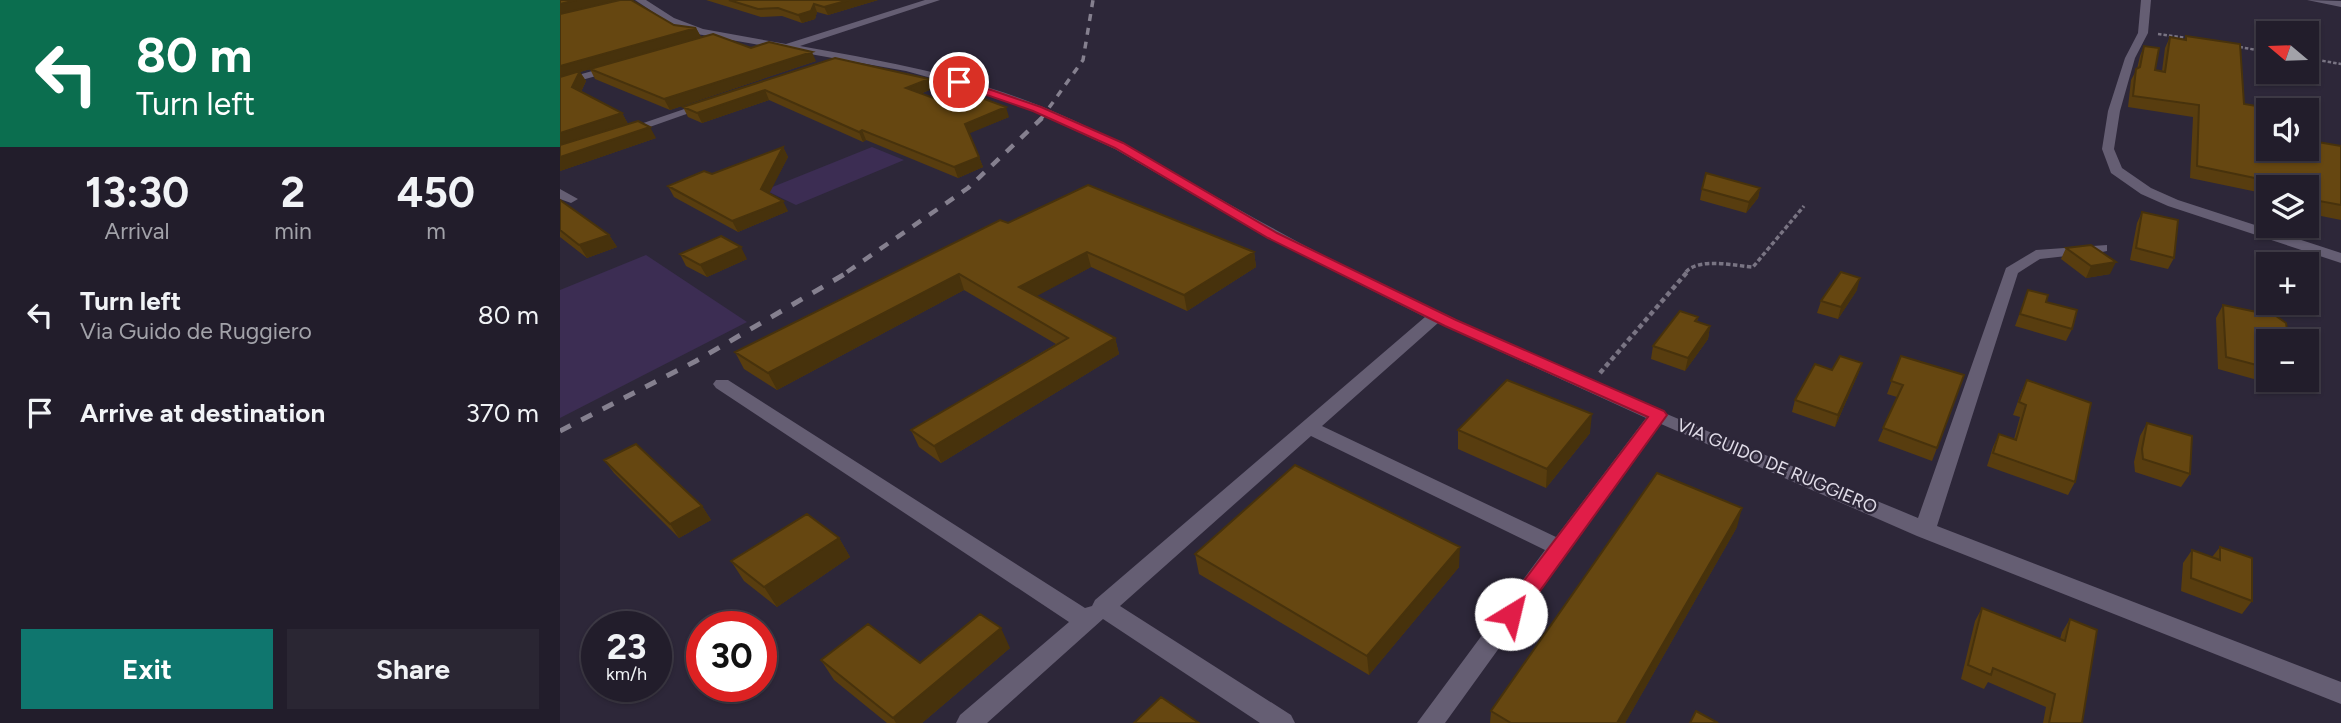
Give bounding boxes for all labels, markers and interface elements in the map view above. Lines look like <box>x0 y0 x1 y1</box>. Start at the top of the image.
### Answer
north arrow <box>2256 21 2319 84</box>
map controls <box>2256 21 2319 392</box>
text: 80 m <box>136 25 252 84</box>
icon: left <box>21 28 112 119</box>
pin <box>929 52 989 112</box>
icon: arrive <box>940 63 978 101</box>
text: Turn left <box>136 85 255 123</box>
button: sound <box>2256 98 2319 161</box>
text: 13:30 <box>85 167 189 218</box>
text: 2 <box>281 167 305 218</box>
text: 450 <box>397 167 475 218</box>
button: layers <box>2256 175 2319 238</box>
text: Arrival <box>105 217 170 245</box>
text: min <box>274 217 312 245</box>
text: m <box>426 217 446 245</box>
button: + <box>2256 252 2319 315</box>
text: Turn left <box>80 285 181 317</box>
icon: left <box>21 296 59 334</box>
text: 80 m <box>478 299 539 331</box>
text: Via Guido de Ruggiero <box>80 317 312 345</box>
button: − <box>2256 329 2319 392</box>
icon: arrive <box>21 394 59 432</box>
text: Arrive at destination <box>80 397 325 429</box>
text: 370 m <box>466 397 539 429</box>
street label: VIA GUIDO DE RUGGIERO <box>1674 414 1880 518</box>
position arrow <box>1474 577 1548 651</box>
speed limit sign: 30 <box>686 611 777 702</box>
text: 23 <box>607 626 646 668</box>
button: Exit <box>21 629 273 709</box>
button: Share <box>287 629 539 709</box>
text: km/h <box>606 663 647 685</box>

